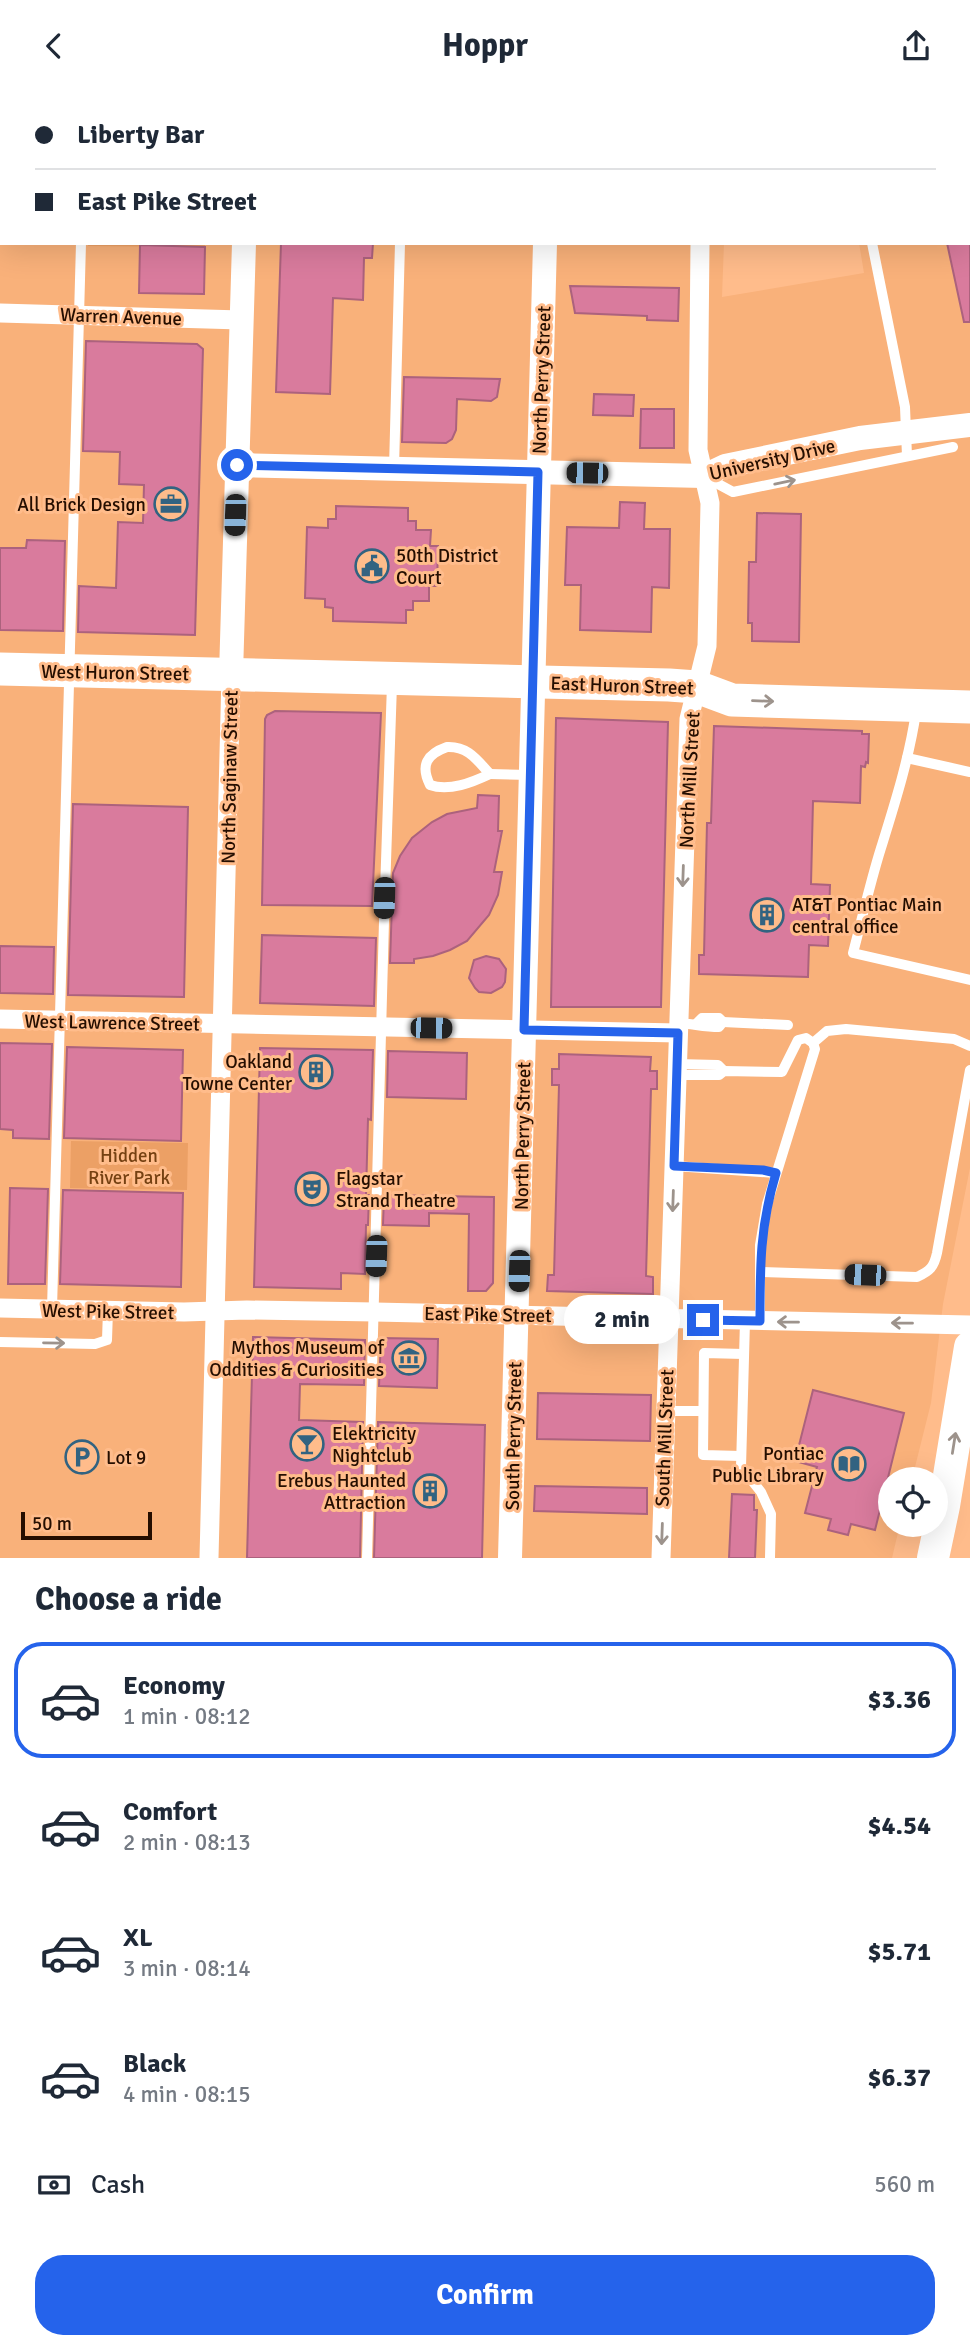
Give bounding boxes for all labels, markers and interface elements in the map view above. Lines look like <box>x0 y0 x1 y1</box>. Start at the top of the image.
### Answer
text: Hoppr <box>442 26 528 65</box>
icon: back <box>35 27 73 65</box>
icon: share <box>897 27 935 65</box>
text: Liberty Bar <box>77 119 204 151</box>
text: East Pike Street <box>77 186 257 218</box>
street label: Warren Avenue <box>59 303 182 331</box>
street label: North Perry Street <box>527 305 557 454</box>
street label: University Drive <box>707 434 838 486</box>
route start <box>221 449 253 481</box>
car <box>566 462 609 484</box>
one-way arrow <box>773 474 796 488</box>
office icon: All Brick Design <box>152 485 190 523</box>
place label: All Brick Design <box>17 493 146 517</box>
car <box>224 494 247 536</box>
place label: 50th District Court <box>396 544 499 590</box>
public building icon: 50th District Court <box>353 547 391 585</box>
street label: West Huron Street <box>41 660 189 686</box>
street label: East Huron Street <box>550 672 694 701</box>
street label: North Saginaw Street <box>216 690 244 864</box>
one-way arrow <box>751 694 774 707</box>
street label: North Mill Street <box>674 711 706 849</box>
one-way arrow <box>677 864 690 887</box>
car <box>373 877 396 919</box>
place label: AT&T Pontiac Main central office <box>792 893 942 939</box>
building icon: AT&T Pontiac Main central office <box>748 896 786 934</box>
street label: West Lawrence Street <box>24 1009 200 1037</box>
car <box>410 1017 453 1039</box>
place label: Oakland Towne Center <box>183 1050 292 1096</box>
building icon: Oakland Towne Center <box>297 1053 335 1091</box>
street label: North Perry Street <box>510 1061 536 1210</box>
park label: Hidden River Park <box>88 1144 170 1190</box>
place label: Flagstar Strand Theatre <box>336 1167 456 1213</box>
theatre icon: Flagstar Strand Theatre <box>293 1170 331 1208</box>
one-way arrow <box>666 1190 680 1213</box>
car <box>365 1235 388 1277</box>
car <box>508 1250 531 1292</box>
car <box>844 1264 887 1286</box>
callout: 2 min <box>563 1295 678 1345</box>
street label: West Pike Street <box>42 1299 175 1325</box>
street label: East Pike Street <box>424 1302 552 1328</box>
route end <box>687 1304 719 1336</box>
text: 2 min <box>594 1305 650 1334</box>
one-way arrow <box>776 1315 799 1328</box>
one-way arrow <box>891 1317 914 1330</box>
one-way arrow <box>42 1336 65 1350</box>
place label: Mythos Museum of Oddities & Curiosities <box>209 1336 386 1382</box>
museum icon: Mythos Museum of Oddities & Curiosities <box>390 1339 428 1377</box>
street label: South Perry Street <box>501 1361 527 1511</box>
street label: South Mill Street <box>651 1369 679 1507</box>
place label: Elektricity Nightclub <box>332 1422 416 1468</box>
bar icon: Elektricity Nightclub <box>288 1425 326 1463</box>
one-way arrow <box>948 1432 961 1455</box>
parking icon: Lot 9 <box>63 1438 101 1476</box>
place label: Pontiac Public Library <box>712 1442 824 1488</box>
library icon: Pontiac Public Library <box>830 1445 868 1483</box>
place label: Lot 9 <box>106 1446 146 1470</box>
map controls <box>878 1467 948 1537</box>
button: locate <box>878 1467 948 1537</box>
place label: Erebus Haunted Attraction <box>277 1469 406 1515</box>
building icon: Erebus Haunted Attraction <box>411 1472 449 1510</box>
scale bar <box>21 1509 152 1541</box>
text: 50 m <box>32 1512 72 1536</box>
one-way arrow <box>655 1522 668 1545</box>
text: Choose a ride <box>35 1580 222 1619</box>
icon: car <box>39 1669 102 1732</box>
text: Economy <box>123 1670 225 1702</box>
text: $3.36 <box>867 1684 931 1716</box>
text: 1 min · 08:12 <box>123 1702 251 1731</box>
icon: car <box>39 1795 102 1858</box>
text: Comfort <box>123 1796 217 1828</box>
text: $4.54 <box>867 1810 931 1842</box>
text: 2 min · 08:13 <box>123 1828 251 1857</box>
icon: car <box>39 1921 102 1984</box>
text: XL <box>123 1922 153 1954</box>
text: $5.71 <box>867 1936 931 1968</box>
text: 3 min · 08:14 <box>123 1954 251 1983</box>
icon: car <box>39 2047 102 2110</box>
text: Black <box>123 2048 186 2080</box>
text: $6.37 <box>867 2062 931 2094</box>
text: 4 min · 08:15 <box>123 2080 251 2109</box>
icon: cash <box>35 2166 73 2204</box>
text: Cash <box>91 2169 145 2201</box>
text: 560 m <box>874 2170 935 2199</box>
button: Confirm <box>35 2255 935 2335</box>

